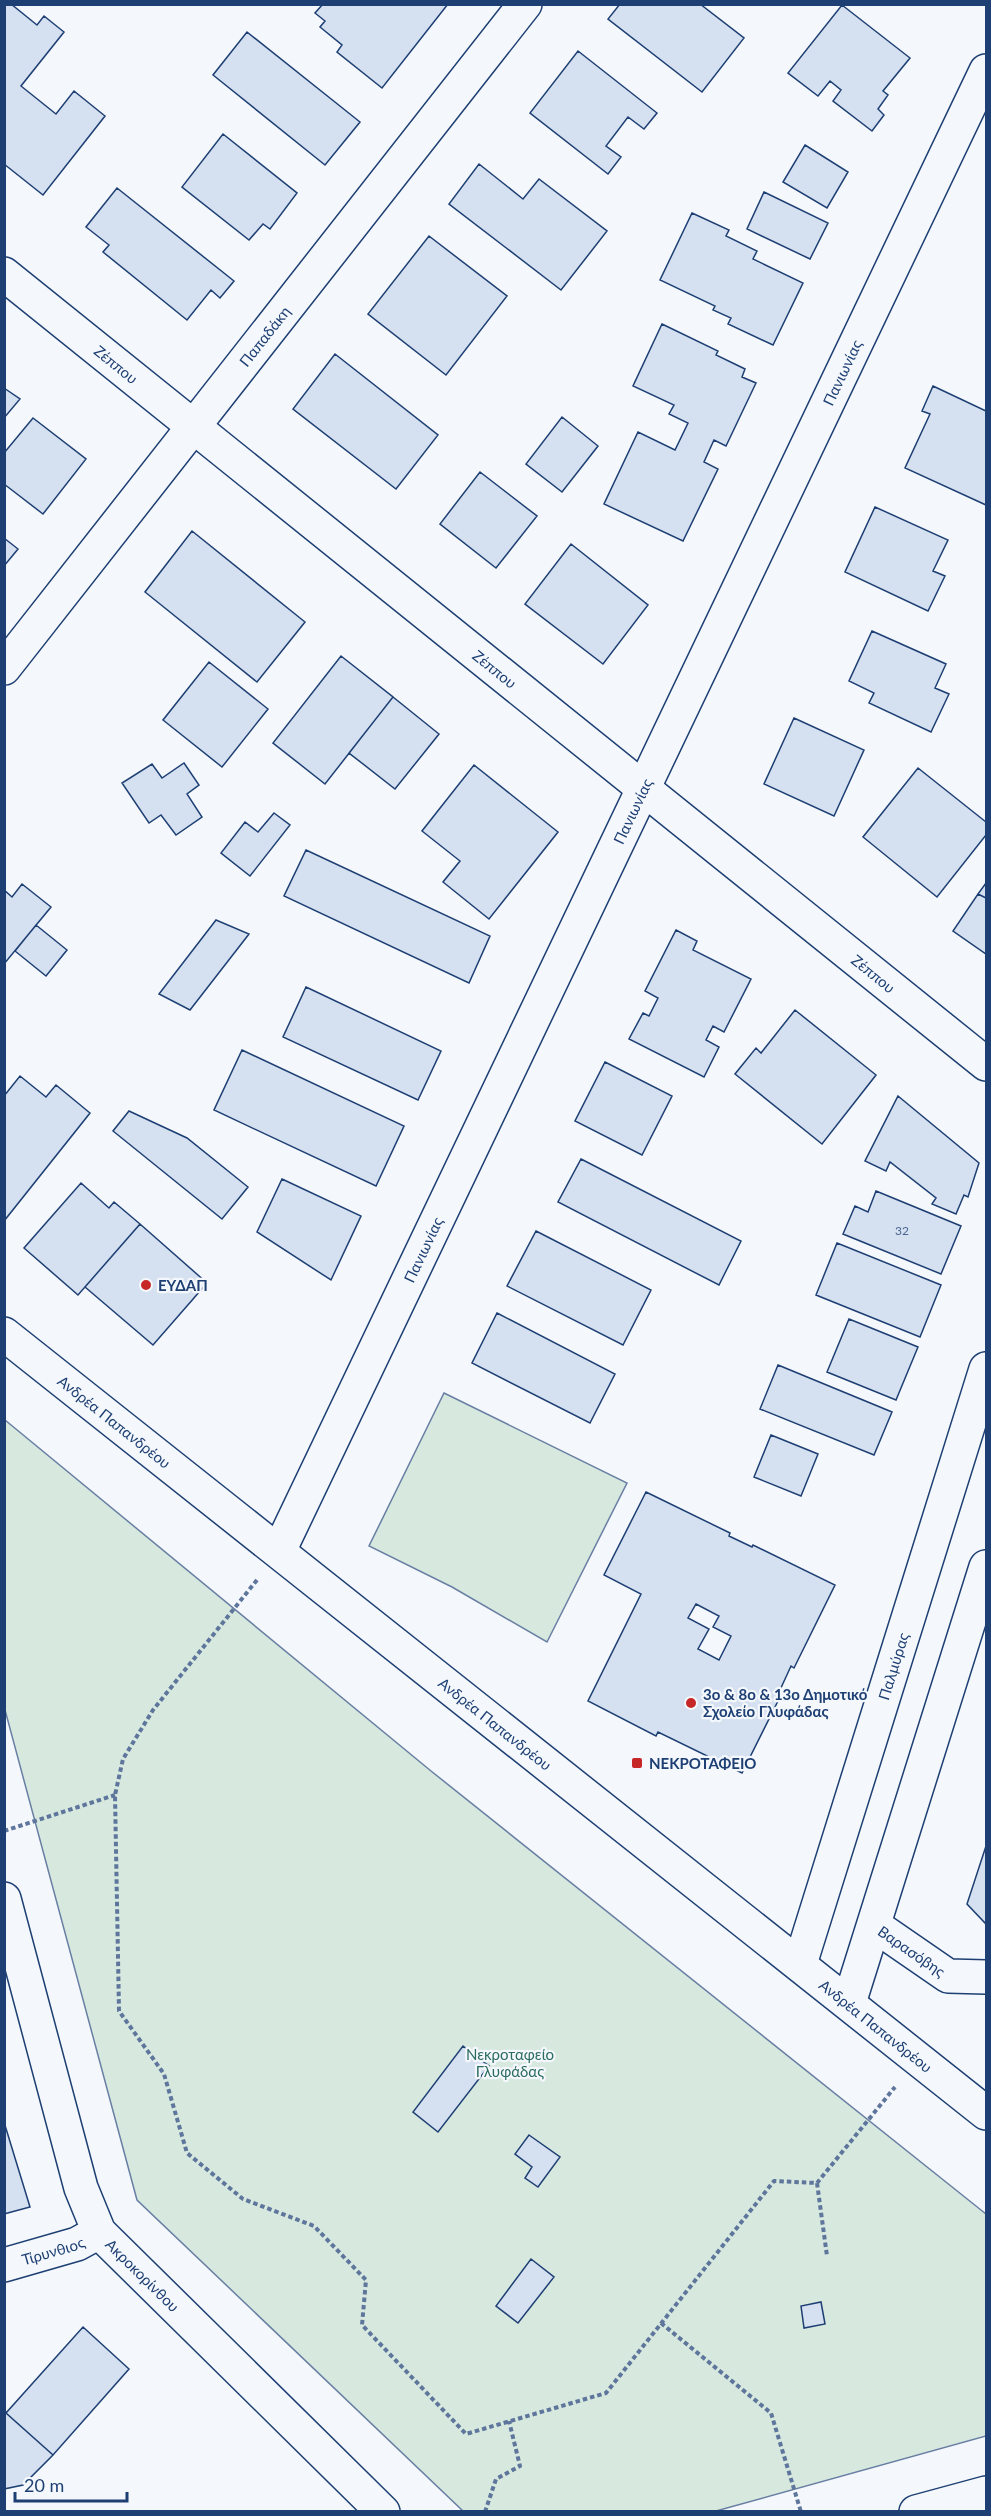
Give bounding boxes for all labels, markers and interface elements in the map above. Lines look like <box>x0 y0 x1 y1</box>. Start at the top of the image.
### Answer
street label: Παπαδάκη <box>235 302 294 370</box>
street label: Πανιωνίας <box>819 337 865 408</box>
street label: Ζέππου <box>91 341 142 387</box>
street label: Ζέππου <box>469 646 520 692</box>
street label: Πανιωνίας <box>609 775 656 847</box>
street label: Ζέππου <box>848 951 899 996</box>
street label: Πανιωνίας <box>400 1214 446 1285</box>
house number: 32 <box>895 1223 909 1238</box>
place label: ΕΥΔΑΠ <box>158 1276 208 1294</box>
marker: ΕΥΔΑΠ <box>139 1278 153 1292</box>
street label: Ανδρέα Παπανδρέου <box>54 1371 174 1472</box>
street label: Παλμύρας <box>874 1630 912 1702</box>
street label: Ανδρέα Παπανδρέου <box>435 1673 555 1774</box>
place label: 3ο & 8ο & 13ο Δημοτικό Σχολείο Γλυφάδας <box>703 1685 868 1720</box>
marker: 3ο & 8ο & 13ο Δημοτικό Σχολείο Γλυφάδας <box>684 1696 698 1710</box>
place label: ΝΕΚΡΟΤΑΦΕΙΟ <box>649 1754 757 1772</box>
marker: ΝΕΚΡΟΤΑΦΕΙΟ <box>630 1756 644 1770</box>
street label: Βαρασόβης <box>875 1922 949 1980</box>
street label: Ανδρέα Παπανδρέου <box>816 1976 936 2076</box>
park label: Νεκροταφείο Γλυφάδας <box>466 2045 554 2080</box>
street label: Τίρυνθιος <box>20 2233 88 2268</box>
street label: Ακροκορίνθου <box>102 2235 183 2315</box>
scale bar <box>15 2465 128 2503</box>
text: 20 m <box>24 2474 64 2496</box>

